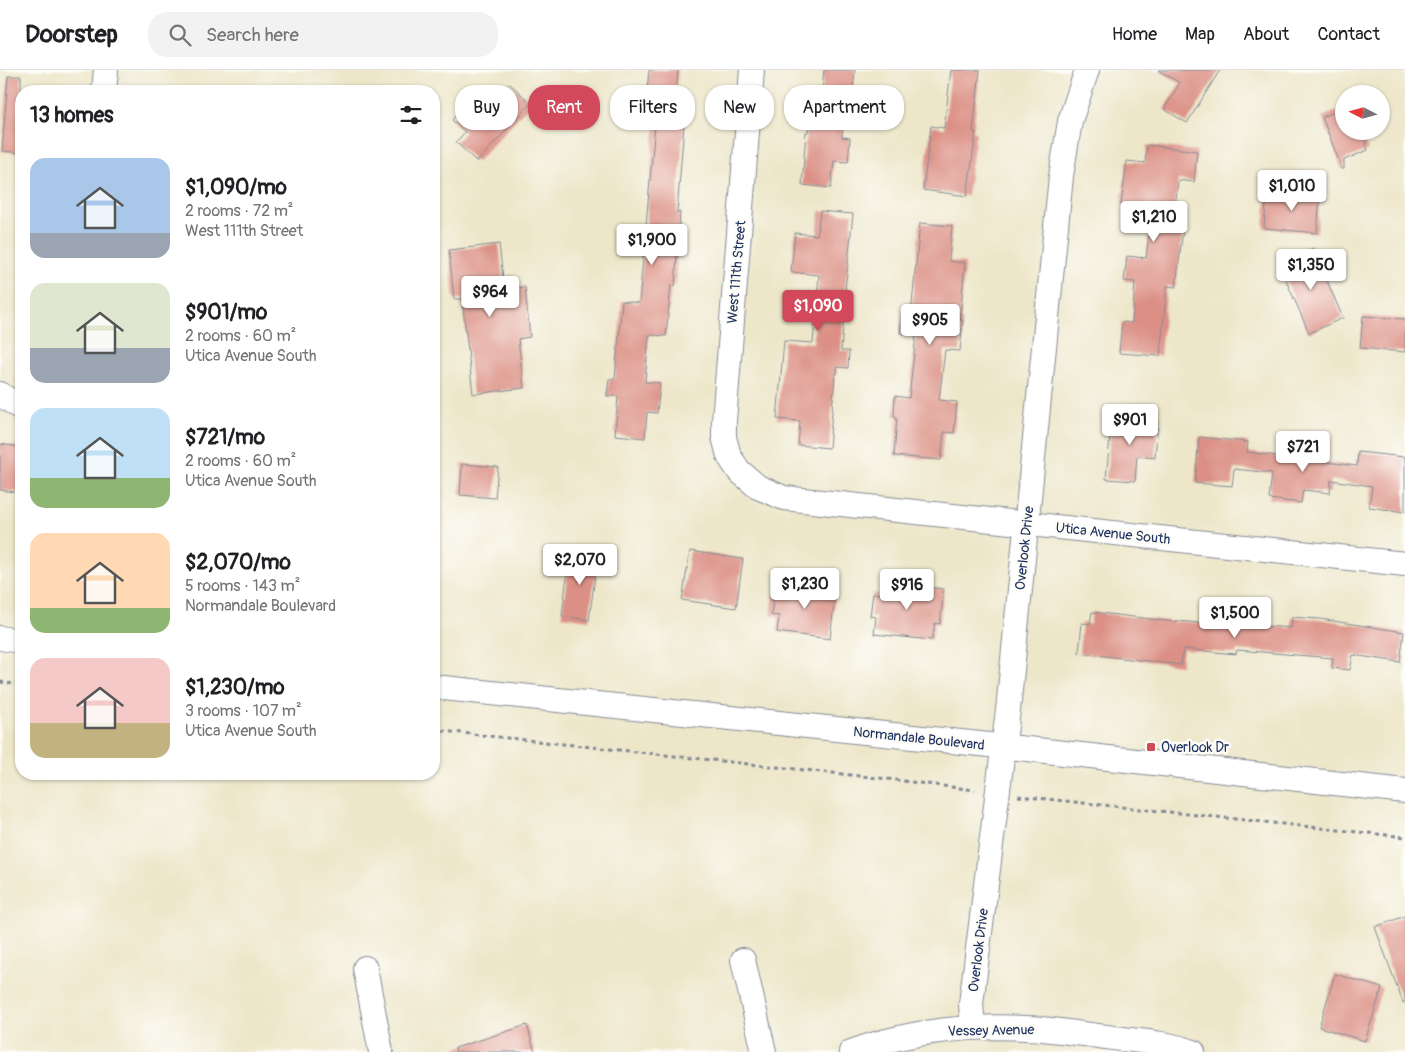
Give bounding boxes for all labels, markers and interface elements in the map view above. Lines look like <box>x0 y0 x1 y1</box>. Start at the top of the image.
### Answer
search box <box>148 12 498 57</box>
text: Doorstep <box>25 20 118 49</box>
icon: search <box>166 21 194 49</box>
text: Search here <box>206 23 299 47</box>
text: Home <box>1112 23 1157 46</box>
text: Map <box>1185 23 1215 46</box>
text: About <box>1243 23 1289 46</box>
text: Contact <box>1317 23 1380 46</box>
chip: Buy <box>455 85 518 130</box>
chip: Rent <box>528 85 600 130</box>
chip: Filters <box>610 85 695 130</box>
chip: New <box>705 85 774 130</box>
chip: Apartment <box>784 85 904 130</box>
north arrow <box>1335 85 1390 140</box>
map controls <box>1335 85 1390 140</box>
icon: filters <box>397 101 425 129</box>
text: 13 homes <box>30 102 113 129</box>
pin: $1,010 <box>1251 170 1333 212</box>
text: $1,090/mo <box>185 174 287 201</box>
text: $1,010 <box>1268 176 1316 196</box>
icon: home <box>70 178 130 238</box>
pin: $1,210 <box>1113 200 1195 243</box>
text: 2 rooms · 72 m² <box>185 201 293 221</box>
text: $1,210 <box>1131 207 1177 227</box>
street label: West 111th Street <box>724 219 750 324</box>
text: West 111th Street <box>185 221 303 241</box>
pin: $1,900 <box>611 224 693 266</box>
text: $1,900 <box>627 230 677 250</box>
pin: $1,350 <box>1270 248 1352 291</box>
text: $1,350 <box>1287 255 1335 275</box>
pin: $964 <box>460 276 520 318</box>
text: $964 <box>472 282 508 302</box>
pin: $1,090 <box>777 290 859 332</box>
text: $1,090 <box>793 296 843 316</box>
text: $901/mo <box>185 299 267 326</box>
icon: home <box>70 303 130 363</box>
pin: $905 <box>900 304 960 346</box>
text: $905 <box>912 310 948 330</box>
text: 2 rooms · 60 m² <box>185 326 296 346</box>
text: Utica Avenue South <box>185 346 317 366</box>
pin: $901 <box>1100 404 1160 446</box>
text: $901 <box>1113 410 1147 430</box>
text: $721/mo <box>185 424 265 451</box>
icon: home <box>70 428 130 488</box>
pin: $721 <box>1273 430 1333 473</box>
text: $721 <box>1287 437 1319 457</box>
text: 2 rooms · 60 m² <box>185 451 296 471</box>
text: Utica Avenue South <box>185 471 317 491</box>
street label: Overlook Drive <box>1012 505 1037 591</box>
street label: Utica Avenue South <box>1055 519 1171 548</box>
pin: $2,070 <box>539 544 621 586</box>
text: $2,070/mo <box>185 549 291 576</box>
text: $2,070 <box>554 550 606 570</box>
icon: home <box>70 553 130 613</box>
pin: $1,230 <box>764 568 846 610</box>
pin: $916 <box>877 568 937 611</box>
text: $1,230 <box>781 574 829 594</box>
text: $916 <box>891 575 923 595</box>
text: 5 rooms · 143 m² <box>185 576 300 596</box>
text: Normandale Boulevard <box>185 596 336 616</box>
pin: $1,500 <box>1194 596 1276 639</box>
text: $1,500 <box>1210 603 1260 623</box>
text: $1,230/mo <box>185 674 285 701</box>
icon: home <box>70 678 130 738</box>
text: 3 rooms · 107 m² <box>185 701 302 721</box>
text: Utica Avenue South <box>185 721 317 741</box>
street label: Normandale Boulevard <box>852 723 986 754</box>
place label: Overlook Dr <box>1161 739 1229 756</box>
marker: Overlook Dr <box>1145 741 1157 753</box>
street label: Overlook Drive <box>965 907 992 993</box>
street label: Vessey Avenue <box>947 1021 1035 1040</box>

